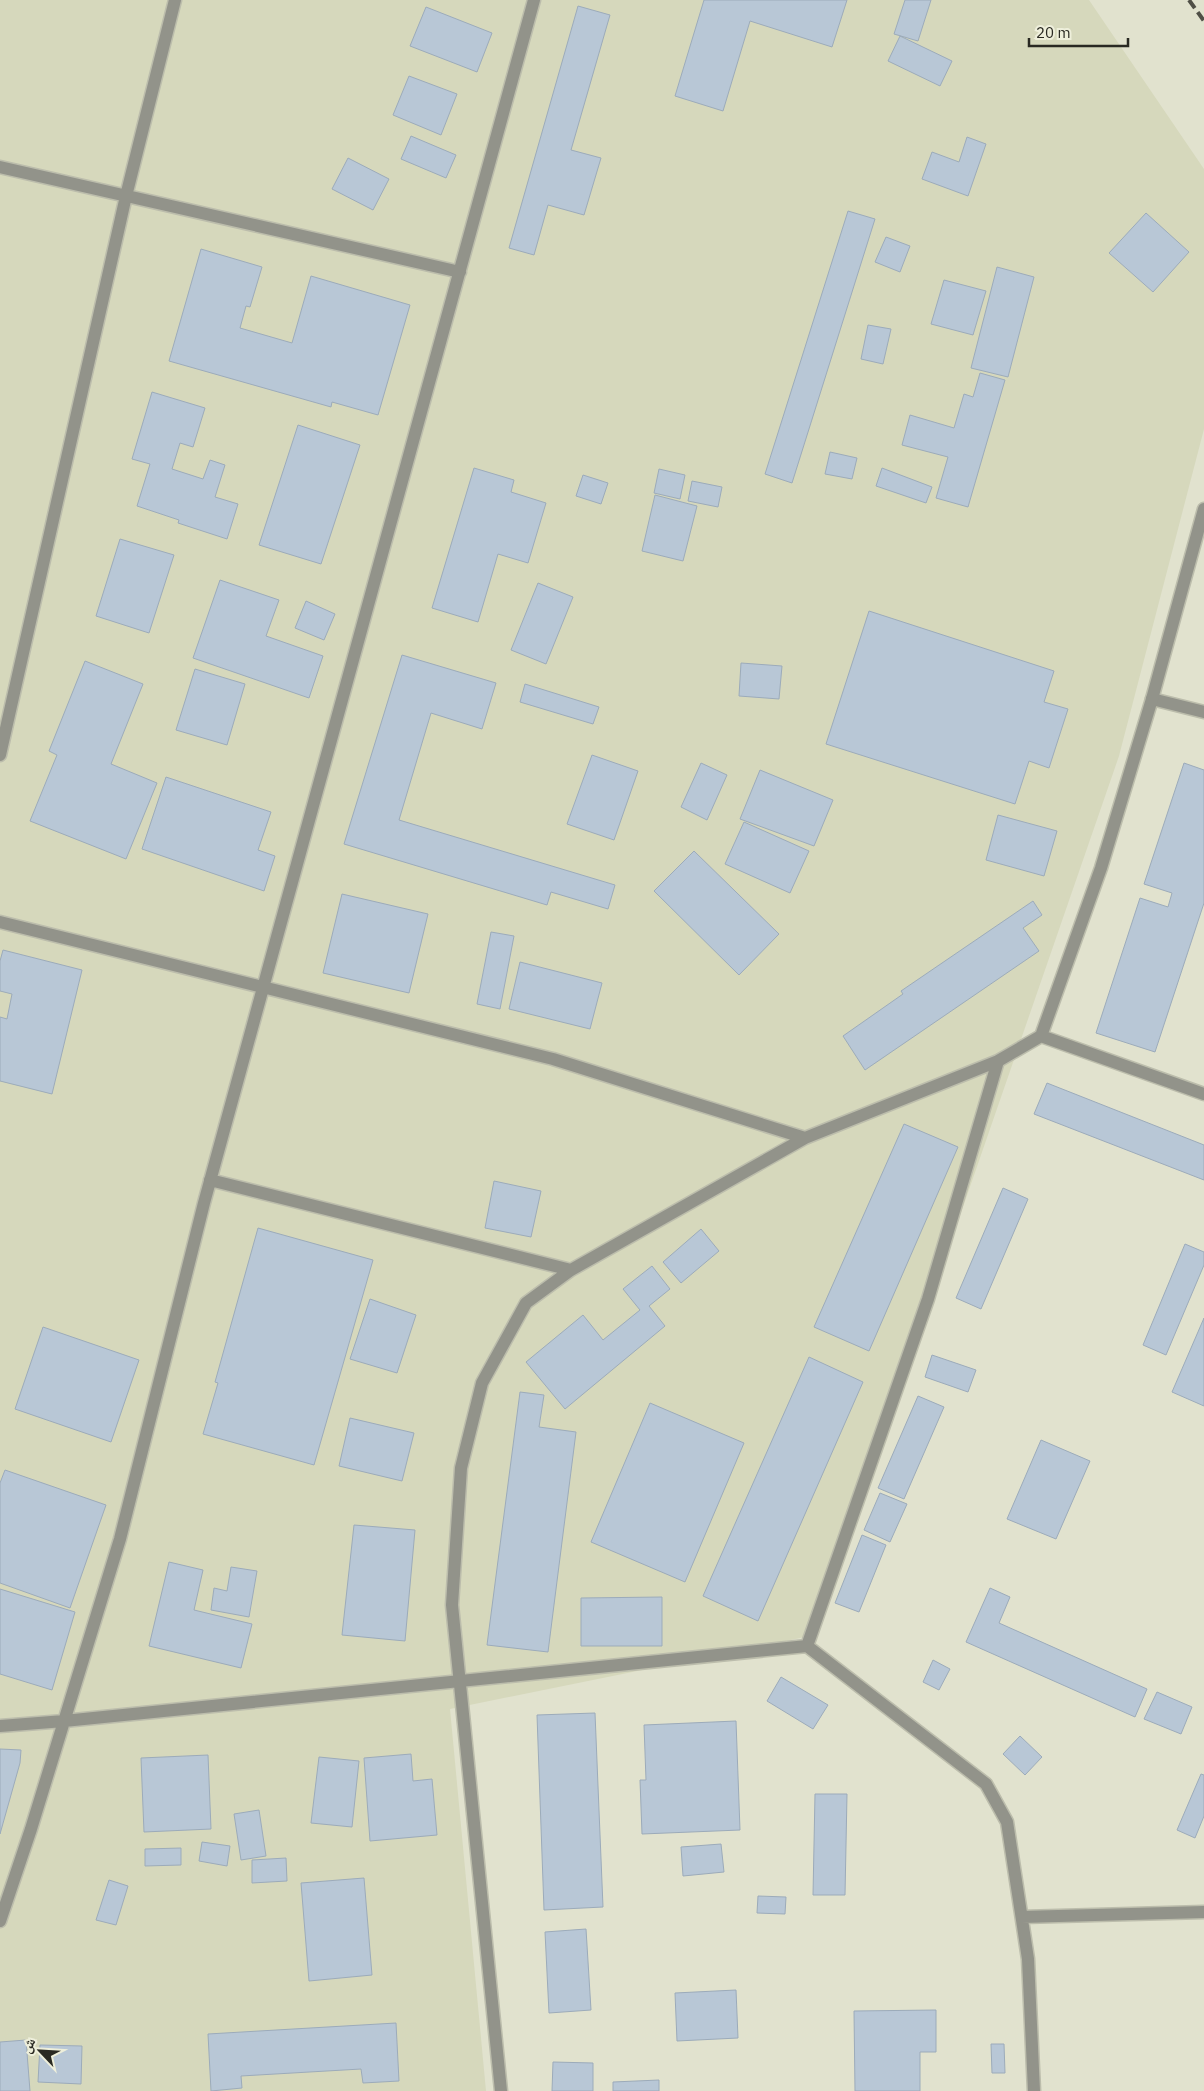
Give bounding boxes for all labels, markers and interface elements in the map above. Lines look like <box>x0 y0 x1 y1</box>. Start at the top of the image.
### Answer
scale bar <box>1029 15 1128 47</box>
text: 20 m <box>1036 23 1071 42</box>
north arrow <box>15 2026 65 2076</box>
text: ش <box>17 2035 40 2056</box>

